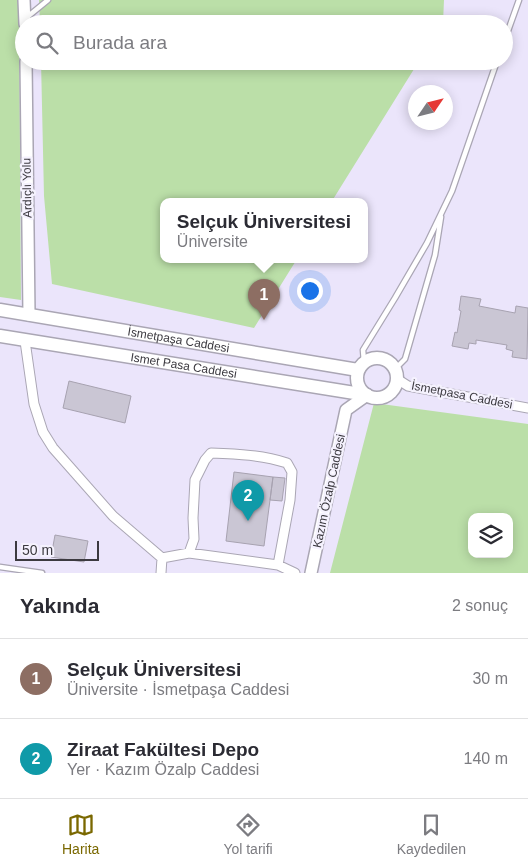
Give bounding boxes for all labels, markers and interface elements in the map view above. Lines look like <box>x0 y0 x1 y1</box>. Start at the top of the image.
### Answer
search box <box>15 15 513 70</box>
icon: search <box>33 29 61 57</box>
text: Burada ara <box>73 32 167 53</box>
north arrow <box>408 85 453 130</box>
street label: Ardıçlı Yolu <box>19 158 35 218</box>
popup <box>160 198 368 263</box>
text: Selçuk Üniversitesi <box>177 211 351 232</box>
text: Üniversite <box>177 233 248 250</box>
your location <box>297 278 323 304</box>
pin: 1 <box>248 279 280 320</box>
street label: İsmetpaşa Caddesi <box>127 325 230 355</box>
street label: Ismet Pasa Caddesi <box>129 350 238 381</box>
street label: İsmetpasa Caddesi <box>410 378 514 412</box>
street label: Kazım Özalp Caddesi <box>310 433 348 549</box>
pin: 2 <box>232 480 264 521</box>
map controls <box>468 513 513 558</box>
button: layers <box>468 513 513 558</box>
scale bar <box>15 538 99 561</box>
text: 50 m <box>22 542 53 558</box>
text: Yakında <box>20 594 99 617</box>
text: 2 sonuç <box>452 597 508 614</box>
text: Selçuk Üniversitesi <box>67 659 241 680</box>
text: 1 <box>32 670 40 687</box>
text: 30 m <box>472 670 508 687</box>
text: Üniversite · İsmetpaşa Caddesi <box>67 681 289 698</box>
text: Ziraat Fakültesi Depo <box>67 739 259 760</box>
text: 2 <box>32 750 40 767</box>
text: 140 m <box>464 750 508 767</box>
text: Yer · Kazım Özalp Caddesi <box>67 761 259 778</box>
tab: Harita <box>62 811 99 857</box>
tab: Yol tarifi <box>223 811 273 857</box>
tab: Kaydedilen <box>397 811 466 857</box>

